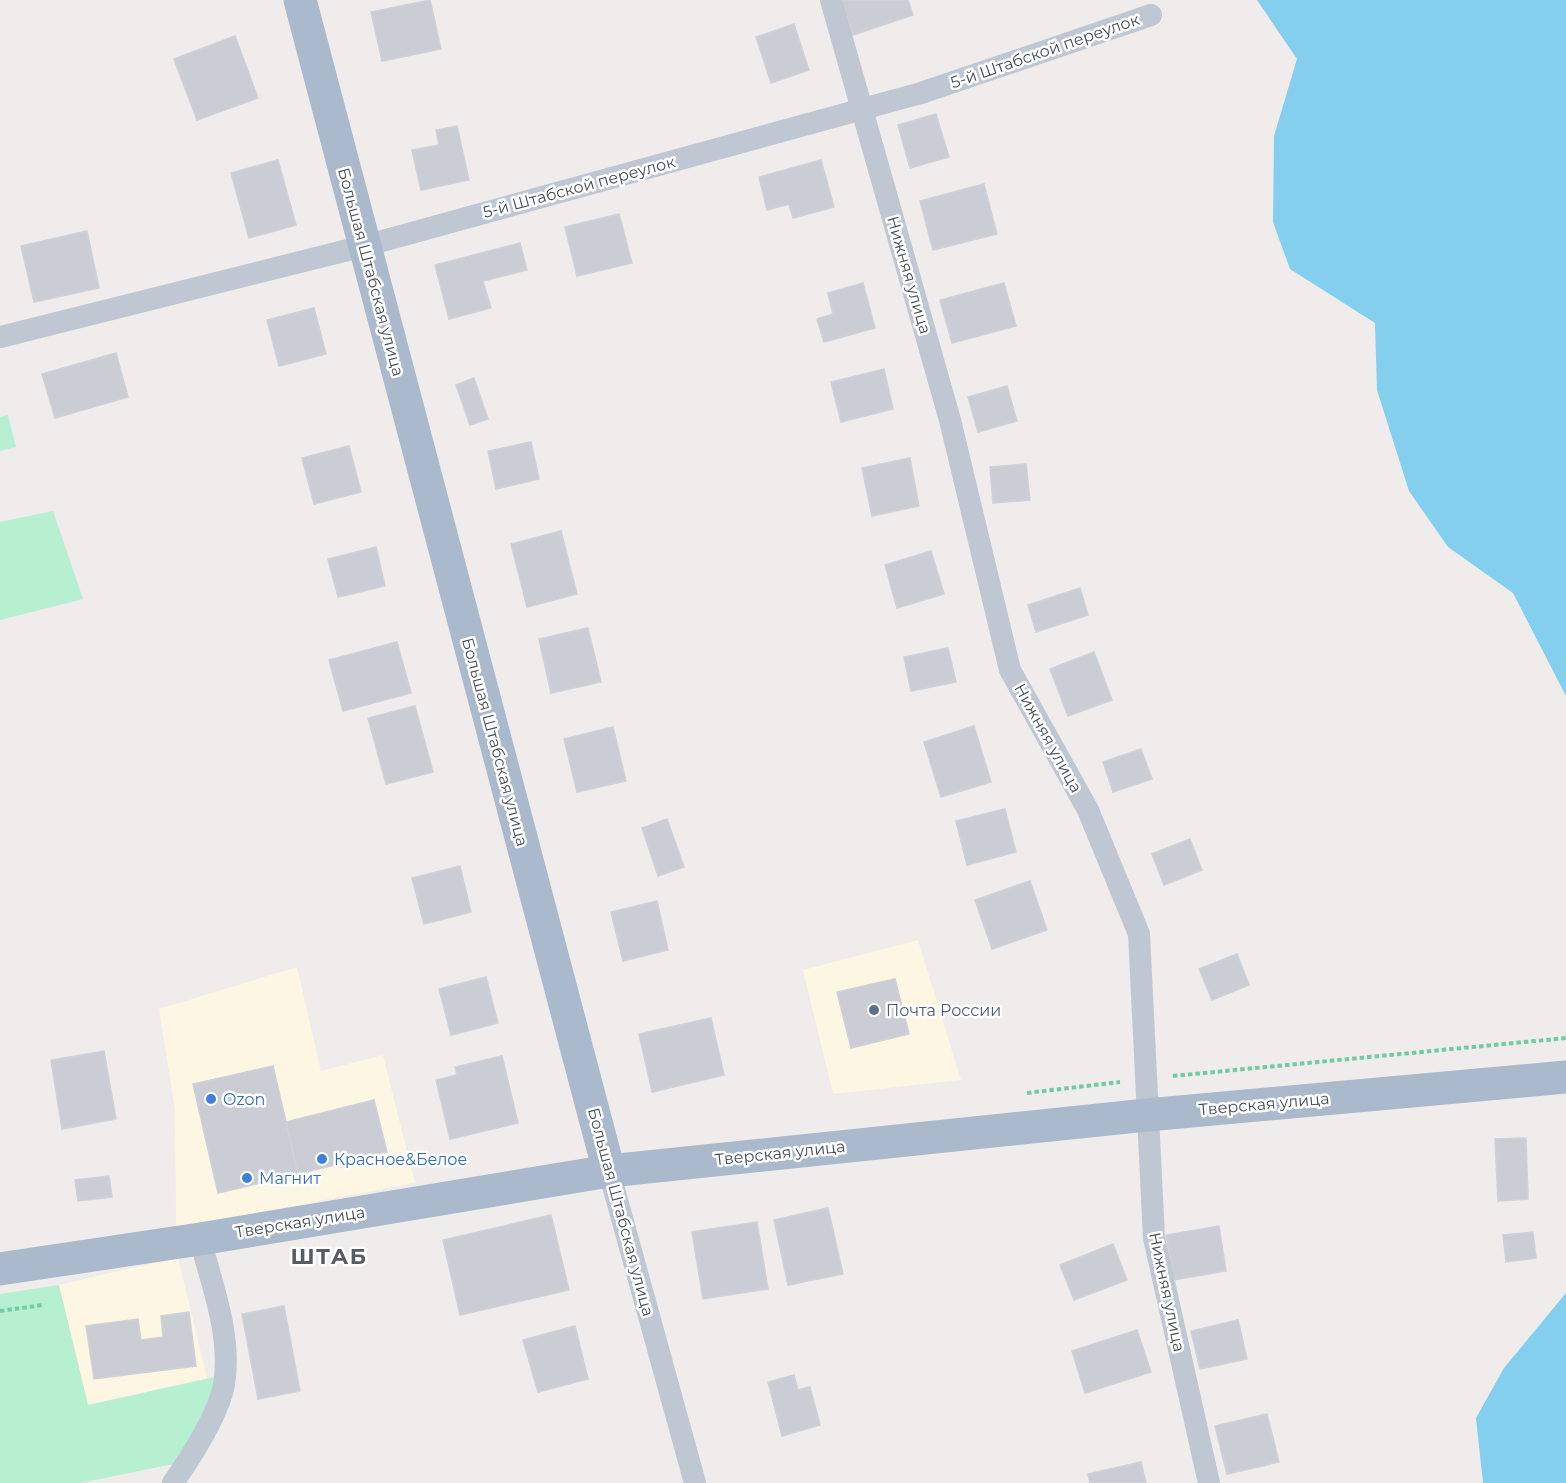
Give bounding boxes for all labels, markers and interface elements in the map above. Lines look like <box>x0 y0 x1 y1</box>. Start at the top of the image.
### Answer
street label: 5-й Штабской переулок <box>948 10 1142 92</box>
street label: 5-й Штабской переулок <box>481 152 678 222</box>
street label: Большая Штабская улица <box>334 166 408 378</box>
street label: Нижняя улица <box>883 214 935 336</box>
street label: Большая Штабская улица <box>458 636 532 848</box>
street label: Нижняя улица <box>1010 680 1086 796</box>
place label: Почта России <box>886 1001 1001 1020</box>
marker: Почта России <box>867 1003 881 1017</box>
street label: Тверская улица <box>1198 1089 1330 1119</box>
place label: Ozon <box>223 1090 265 1109</box>
marker: Ozon <box>204 1092 218 1106</box>
street label: Большая Штабская улица <box>584 1106 658 1318</box>
street label: Тверская улица <box>714 1137 846 1169</box>
place label: Красное&Белое <box>334 1150 467 1169</box>
marker: Красное&Белое <box>315 1152 329 1166</box>
place label: Магнит <box>259 1169 321 1188</box>
marker: Магнит <box>240 1171 254 1185</box>
street label: Тверская улица <box>234 1202 366 1242</box>
street label: Нижняя улица <box>1145 1231 1189 1353</box>
district label: ШТАБ <box>290 1243 368 1270</box>

